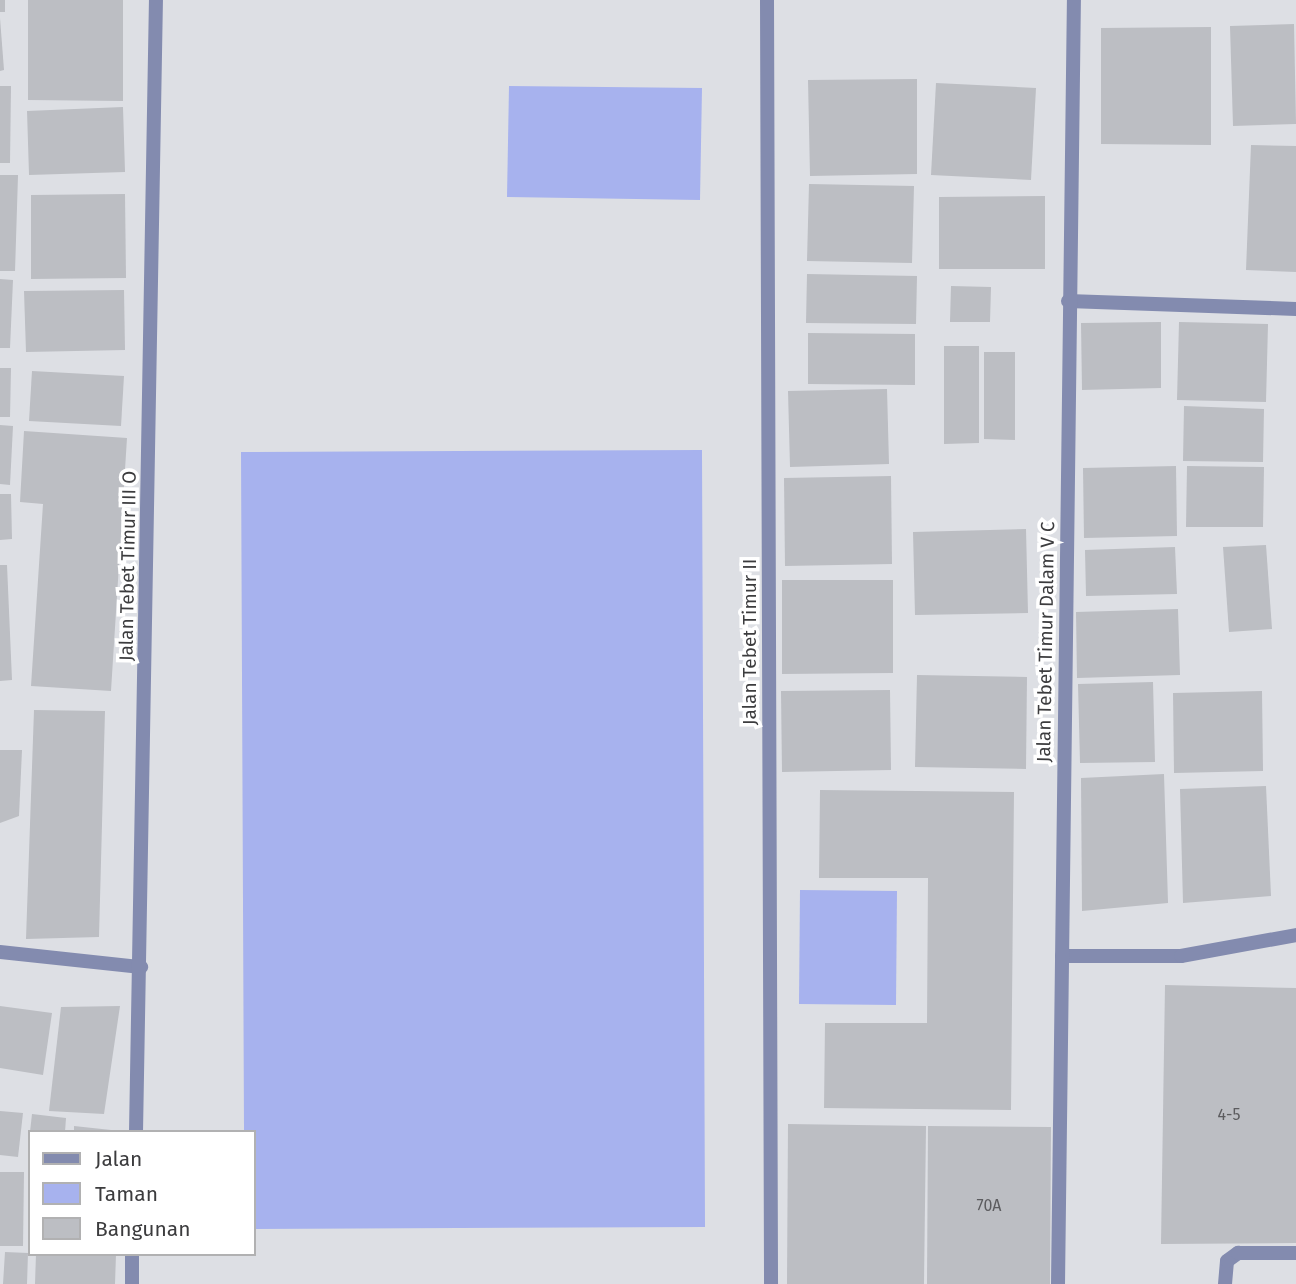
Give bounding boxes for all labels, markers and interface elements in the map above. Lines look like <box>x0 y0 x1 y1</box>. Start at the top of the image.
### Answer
street label: Jalan Tebet Timur III O <box>115 471 141 661</box>
street label: Jalan Tebet Timur Dalam V C <box>1032 521 1060 763</box>
street label: Jalan Tebet Timur II <box>739 559 761 725</box>
house number: 4-5 <box>1218 1105 1240 1125</box>
legend <box>28 1130 256 1256</box>
text: Jalan <box>95 1146 142 1172</box>
text: Taman <box>95 1181 158 1207</box>
house number: 70A <box>976 1196 1002 1216</box>
text: Bangunan <box>95 1216 190 1242</box>

